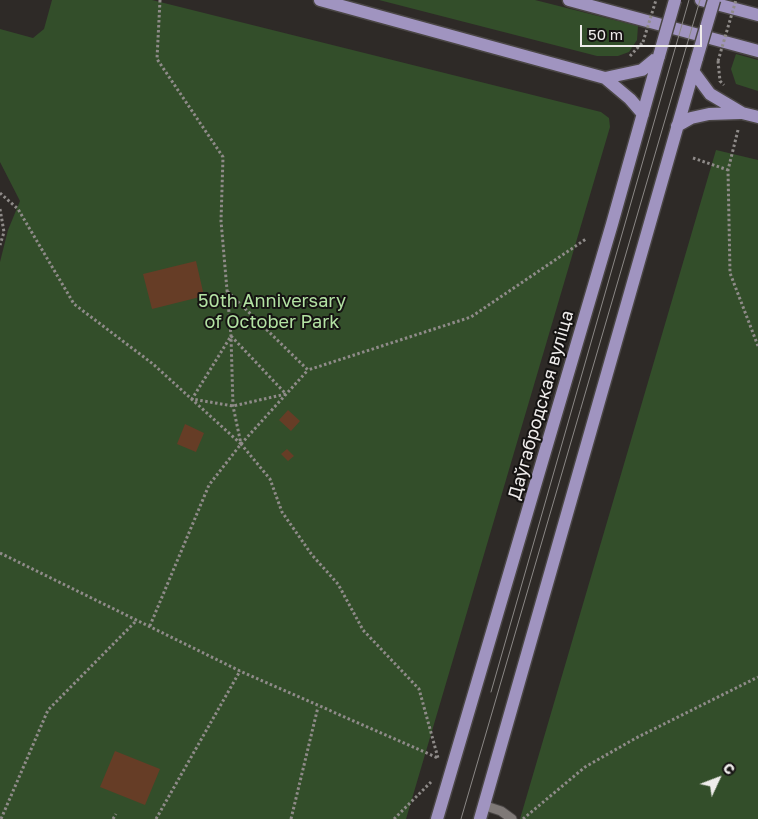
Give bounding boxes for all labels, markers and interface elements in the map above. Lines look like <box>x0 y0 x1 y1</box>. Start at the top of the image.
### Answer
scale bar <box>583 15 706 47</box>
text: 50 m <box>588 25 623 43</box>
park label: 50th Anniversary of October Park <box>198 290 346 332</box>
street label: Даўгабродская вуліца <box>504 308 578 502</box>
north arrow <box>693 754 743 804</box>
text: С <box>720 759 739 778</box>

